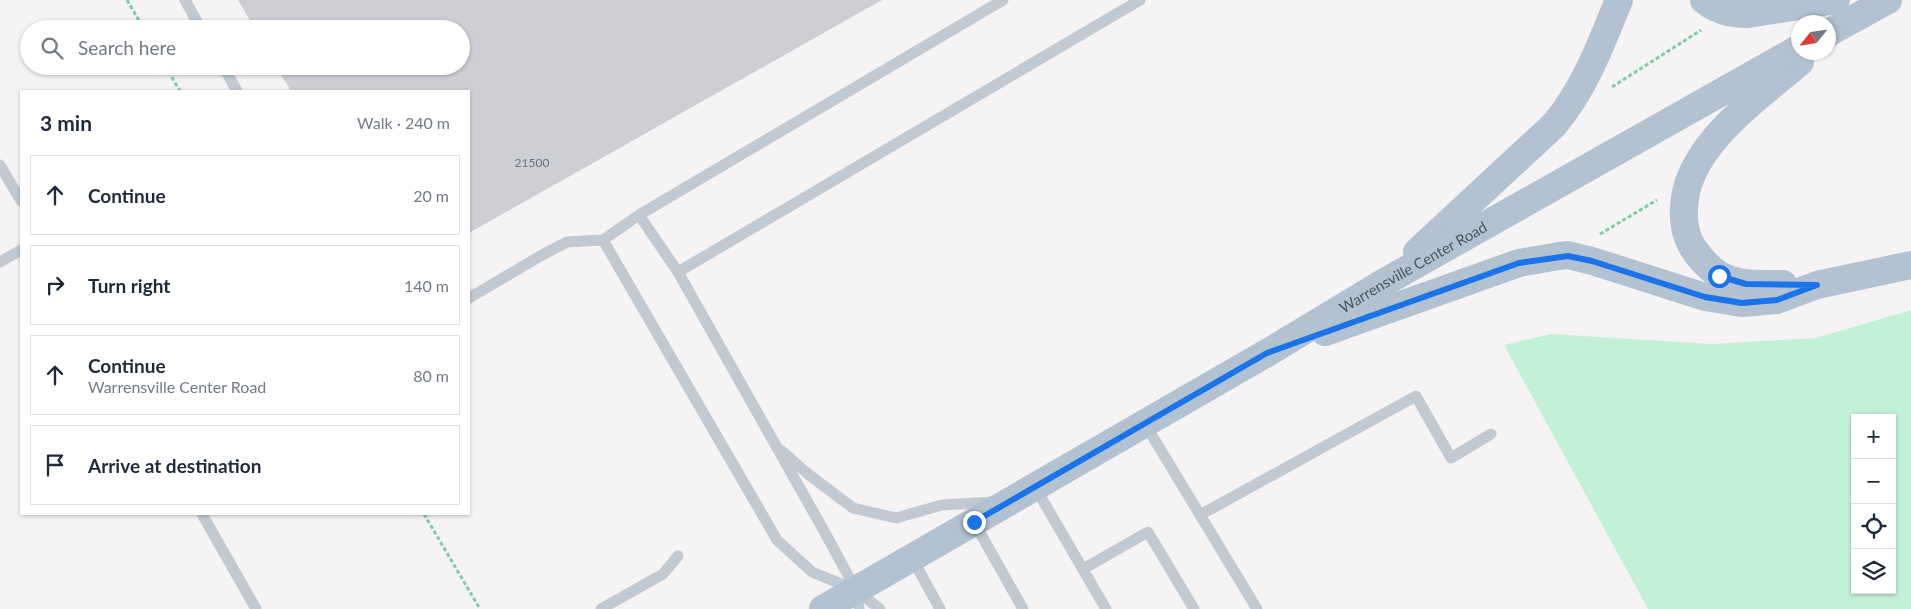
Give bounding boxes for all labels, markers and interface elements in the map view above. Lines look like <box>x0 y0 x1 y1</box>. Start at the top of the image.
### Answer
north arrow <box>1791 15 1836 60</box>
search box <box>20 20 470 75</box>
icon: search <box>38 34 66 62</box>
text: Search here <box>78 36 176 59</box>
text: 3 min <box>40 110 92 135</box>
text: Walk · 240 m <box>357 113 450 132</box>
house number: 21500 <box>515 155 549 170</box>
icon: ahead <box>41 181 69 209</box>
text: Continue <box>88 184 166 207</box>
text: 20 m <box>413 186 449 205</box>
street label: Warrensville Center Road <box>1336 217 1490 316</box>
route start <box>1708 265 1731 288</box>
icon: right <box>41 271 69 299</box>
text: Turn right <box>88 274 170 297</box>
text: 140 m <box>404 276 449 295</box>
text: Continue <box>88 354 166 377</box>
icon: ahead <box>41 361 69 389</box>
text: 80 m <box>413 366 449 385</box>
text: Warrensville Center Road <box>88 377 266 396</box>
map controls <box>1851 414 1896 594</box>
button: + <box>1851 414 1896 459</box>
icon: arrive <box>41 451 69 479</box>
text: Arrive at destination <box>88 454 261 477</box>
button: − <box>1851 459 1896 504</box>
button: locate <box>1851 504 1896 549</box>
route end <box>963 511 986 534</box>
button: layers <box>1851 549 1896 594</box>

